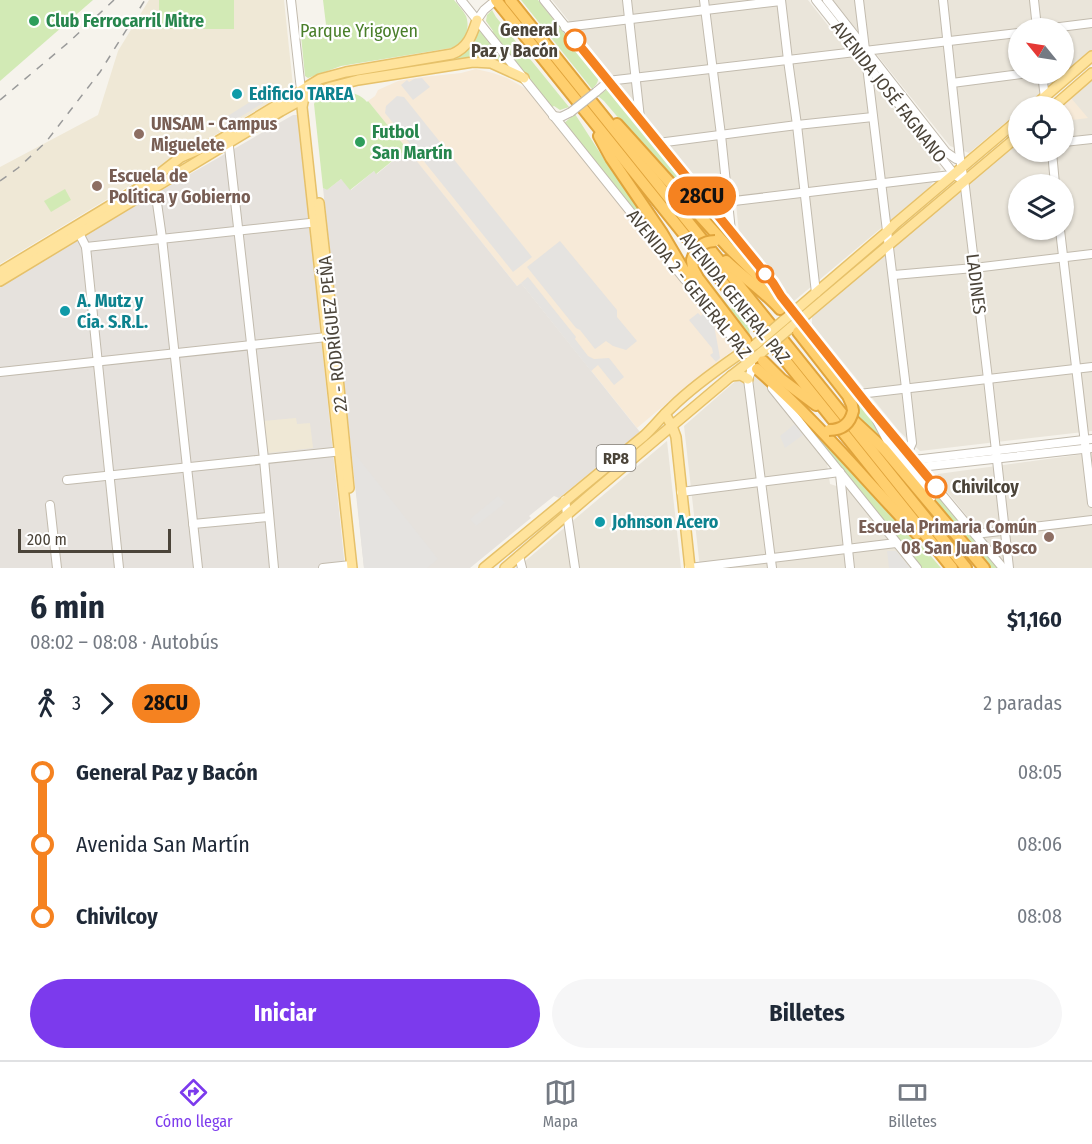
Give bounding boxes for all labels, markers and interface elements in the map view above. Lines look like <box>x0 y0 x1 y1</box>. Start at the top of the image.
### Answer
place label: Club Ferrocarril Mitre <box>46 10 204 32</box>
marker: Club Ferrocarril Mitre <box>27 14 41 28</box>
street label: AVENIDA JOSÉ FAGNANO <box>827 16 952 167</box>
north arrow <box>1008 18 1074 84</box>
map controls <box>1008 18 1074 240</box>
place label: General Paz y Bacón <box>471 19 558 62</box>
park label: Parque Yrigoyen <box>300 20 418 42</box>
marker: General Paz y Bacón <box>564 29 586 51</box>
place label: Edificio TAREA <box>249 83 354 105</box>
marker: Edificio TAREA <box>230 87 244 101</box>
button: locate <box>1008 96 1074 162</box>
place label: UNSAM - Campus Miguelete <box>151 113 278 156</box>
place label: Futbol San Martín <box>372 121 452 164</box>
marker: UNSAM - Campus Miguelete <box>132 127 146 141</box>
marker: Futbol San Martín <box>353 135 367 149</box>
place label: Escuela de Política y Gobierno <box>109 165 251 208</box>
button: layers <box>1008 174 1074 240</box>
line badge: 28CU <box>660 176 744 216</box>
marker: Escuela de Política y Gobierno <box>90 179 104 193</box>
text: 28CU <box>680 183 724 209</box>
street label: AVENIDA 2 - GENERAL PAZ <box>622 205 756 363</box>
street label: AVENIDA GENERAL PAZ <box>675 228 795 368</box>
street label: LADINES <box>961 253 991 316</box>
street label: 22 - RODRÍGUEZ PEÑA <box>313 254 352 413</box>
unlabelled marker <box>756 265 774 283</box>
place label: A. Mutz y Cia. S.R.L. <box>76 290 148 333</box>
marker: A. Mutz y Cia. S.R.L. <box>58 304 72 318</box>
road number: RP8 <box>596 445 636 471</box>
marker: Chivilcoy <box>925 476 947 498</box>
place label: Chivilcoy <box>952 476 1019 498</box>
place label: Johnson Acero <box>611 511 719 533</box>
marker: Johnson Acero <box>593 515 607 529</box>
place label: Escuela Primaria Común 08 San Juan Bosco <box>858 516 1037 559</box>
scale bar <box>18 526 171 554</box>
text: 200 m <box>27 530 67 549</box>
marker: Escuela Primaria Común 08 San Juan Bosco <box>1042 530 1056 544</box>
text: 6 min <box>30 587 105 627</box>
text: $1,160 <box>1007 606 1062 633</box>
text: 08:02 – 08:08 · Autobús <box>30 630 219 654</box>
icon: walk <box>30 687 63 720</box>
icon: forward <box>90 687 123 720</box>
text: 28CU <box>144 690 188 716</box>
text: 3 <box>72 691 81 715</box>
text: 2 paradas <box>983 691 1062 715</box>
text: General Paz y Bacón <box>76 759 258 786</box>
text: 08:05 <box>1018 760 1062 784</box>
text: Avenida San Martín <box>76 831 250 858</box>
text: 08:06 <box>1017 832 1062 856</box>
text: Chivilcoy <box>76 903 158 930</box>
text: 08:08 <box>1017 904 1062 928</box>
button: Iniciar <box>30 979 540 1048</box>
button: Billetes <box>552 979 1062 1048</box>
tab: Cómo llegar <box>155 1076 233 1131</box>
tab: Mapa <box>543 1076 578 1131</box>
tab: Billetes <box>888 1076 937 1131</box>

